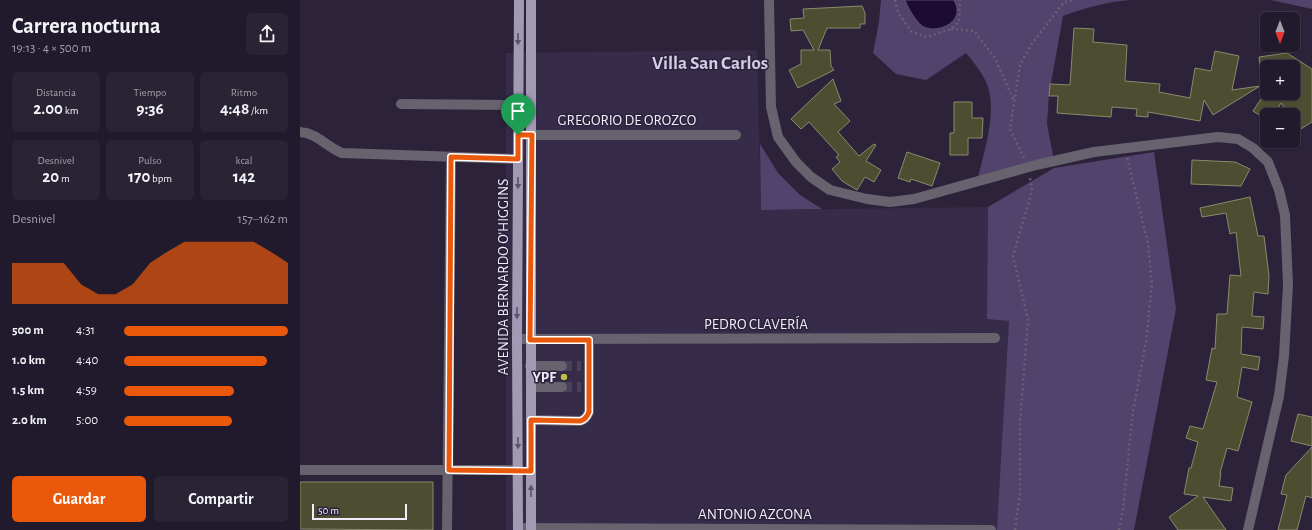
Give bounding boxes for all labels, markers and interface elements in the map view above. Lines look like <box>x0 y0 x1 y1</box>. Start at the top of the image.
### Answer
north arrow <box>1260 12 1300 52</box>
map controls <box>1260 12 1300 148</box>
button: share <box>246 13 288 55</box>
text: Carrera nocturna <box>12 15 161 37</box>
one-way arrow <box>515 33 521 46</box>
text: 19:13 · 4 × 500 m <box>12 42 91 55</box>
district label: Villa San Carlos <box>652 54 768 73</box>
button: + <box>1260 60 1300 100</box>
text: Distancia <box>36 87 76 98</box>
text: Tiempo <box>134 87 166 98</box>
text: Ritmo <box>231 87 257 98</box>
pin <box>501 94 535 135</box>
text: 2.00 <box>33 100 63 117</box>
text: 9:36 <box>136 100 164 117</box>
text: 4:48 <box>220 100 249 117</box>
icon: arrive <box>507 100 529 122</box>
text: km <box>63 105 79 116</box>
text: /km <box>249 105 268 116</box>
button: − <box>1260 108 1300 148</box>
street label: GREGORIO DE OROZCO <box>558 113 696 128</box>
text: Desnivel <box>38 155 74 166</box>
text: Pulso <box>138 155 162 166</box>
text: kcal <box>236 155 252 166</box>
text: 20 <box>42 168 59 185</box>
text: 170 <box>128 168 150 185</box>
text: 142 <box>233 168 255 185</box>
text: m <box>59 173 70 184</box>
text: bpm <box>150 173 172 184</box>
one-way arrow <box>515 177 521 190</box>
street label: AVENIDA BERNARDO O'HIGGINS <box>496 179 511 375</box>
text: Desnivel <box>12 213 56 226</box>
text: 157–162 m <box>237 213 288 226</box>
one-way arrow <box>514 307 520 320</box>
street label: PEDRO CLAVERÍA <box>704 315 808 332</box>
text: 500 m <box>12 324 44 337</box>
text: 4:31 <box>76 324 95 337</box>
text: 1.0 km <box>12 354 45 367</box>
text: 4:40 <box>76 354 98 367</box>
place label: YPF <box>532 370 557 385</box>
marker: YPF <box>559 372 569 382</box>
text: 1.5 km <box>12 384 44 397</box>
text: 4:59 <box>76 384 97 397</box>
text: 2.0 km <box>12 414 47 427</box>
text: 5:00 <box>76 414 98 427</box>
one-way arrow <box>515 437 521 450</box>
button: Guardar <box>12 476 146 522</box>
button: Compartir <box>154 476 288 522</box>
one-way arrow <box>528 484 534 497</box>
scale bar <box>312 502 407 521</box>
text: 50 m <box>318 505 339 516</box>
street label: ANTONIO AZCONA <box>698 507 812 522</box>

